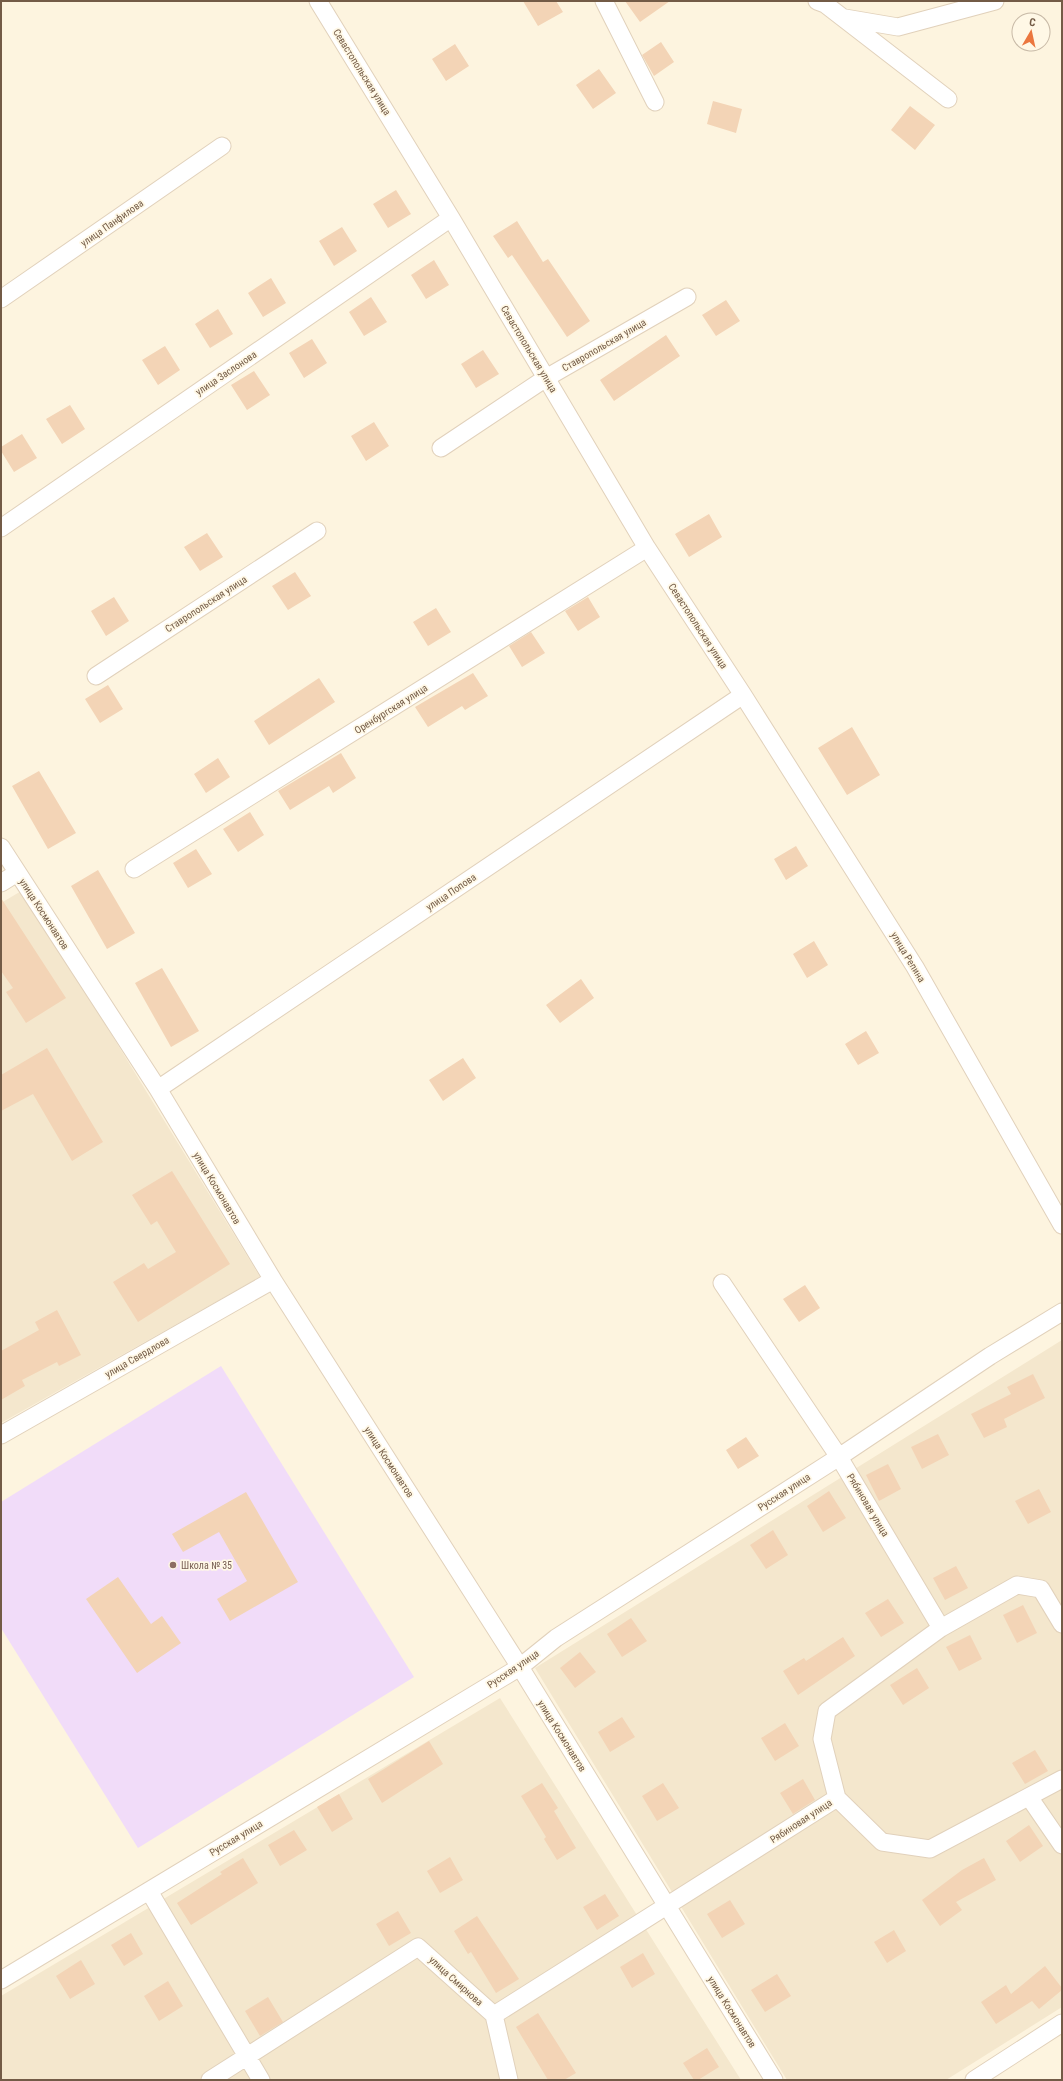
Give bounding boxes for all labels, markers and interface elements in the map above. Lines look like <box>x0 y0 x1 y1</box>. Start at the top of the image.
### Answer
north arrow <box>1011 12 1051 52</box>
text: С <box>1028 16 1037 30</box>
street label: Севастопольская улица <box>331 27 393 117</box>
street label: улица Панфилова <box>79 197 146 249</box>
street label: Севастопольская улица <box>499 304 559 395</box>
street label: Ставропольская улица <box>560 316 648 374</box>
street label: улица Заслонова <box>193 348 259 397</box>
street label: Ставропольская улица <box>163 573 249 635</box>
street label: Севастопольская улица <box>666 581 730 671</box>
street label: Оренбургская улица <box>353 682 430 736</box>
street label: улица Попова <box>424 871 478 913</box>
street label: улица Космонавтов <box>17 877 71 951</box>
street label: улица Репина <box>889 930 927 984</box>
street label: улица Космонавтов <box>191 1150 243 1226</box>
street label: улица Свердлова <box>103 1334 171 1380</box>
street label: улица Космонавтов <box>362 1425 416 1499</box>
street label: Русская улица <box>756 1471 812 1513</box>
street label: Рябиновая улица <box>845 1472 891 1539</box>
marker: Школа № 35 <box>168 1560 178 1570</box>
place label: Школа № 35 <box>181 1560 232 1571</box>
street label: Русская улица <box>485 1648 541 1690</box>
street label: улица Космонавтов <box>536 1698 588 1774</box>
street label: Рябиновая улица <box>768 1797 834 1845</box>
street label: Русская улица <box>208 1818 265 1858</box>
street label: улица Смирнова <box>427 1954 485 2008</box>
street label: улица Космонавтов <box>706 1974 758 2050</box>

